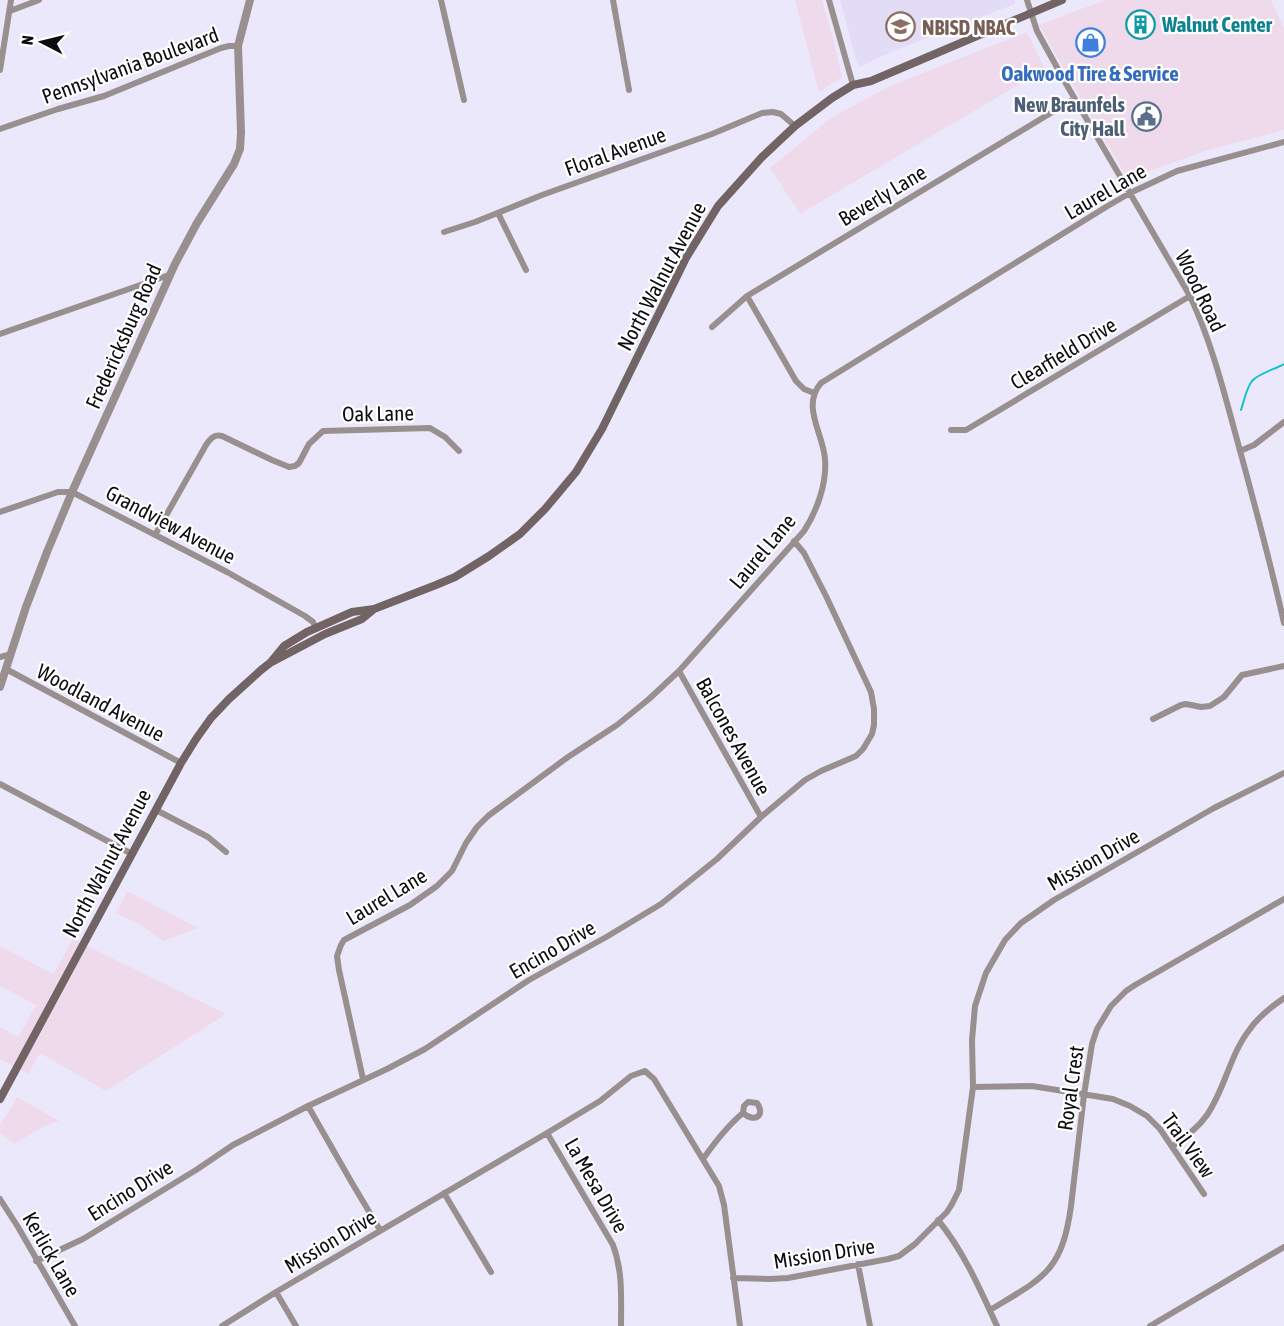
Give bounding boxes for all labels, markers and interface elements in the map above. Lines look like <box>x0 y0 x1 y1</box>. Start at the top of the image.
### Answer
building icon: Walnut Center <box>1125 8 1157 40</box>
school or university icon: NBISD NBAC <box>885 11 917 43</box>
north arrow <box>12 12 72 72</box>
place label: Walnut Center <box>1161 12 1273 36</box>
place label: NBISD NBAC <box>922 15 1016 39</box>
street label: Pennsylvania Boulevard <box>38 22 222 108</box>
shop icon: Oakwood Tire & Service <box>1074 26 1106 58</box>
text: N <box>18 34 37 46</box>
place label: Oakwood Tire & Service <box>1001 61 1179 85</box>
place label: New Braunfels City Hall <box>1014 92 1126 140</box>
public building icon: New Braunfels City Hall <box>1130 100 1162 132</box>
street label: Floral Avenue <box>561 122 669 180</box>
street label: Laurel Lane <box>1060 158 1150 224</box>
street label: Beverly Lane <box>834 159 930 231</box>
street label: North Walnut Avenue <box>612 198 710 354</box>
street label: Wood Road <box>1171 247 1231 335</box>
street label: Fredericksburg Road <box>80 260 166 412</box>
street label: Clearfield Drive <box>1006 312 1120 394</box>
street label: Oak Lane <box>342 400 414 426</box>
street label: Grandview Avenue <box>102 480 240 568</box>
street label: Laurel Lane <box>724 509 800 593</box>
street label: Woodland Avenue <box>33 658 169 746</box>
street label: Balcones Avenue <box>692 673 776 799</box>
street label: North Walnut Avenue <box>57 785 155 941</box>
street label: Mission Drive <box>1043 823 1143 895</box>
street label: Laurel Lane <box>341 863 431 929</box>
street label: Encino Drive <box>505 915 599 983</box>
street label: Royal Crest <box>1052 1044 1088 1132</box>
street label: Trail View <box>1158 1108 1221 1182</box>
street label: La Mesa Drive <box>560 1133 634 1237</box>
street label: Encino Drive <box>83 1155 177 1225</box>
street label: Mission Drive <box>280 1204 380 1278</box>
street label: Kerlick Lane <box>18 1208 86 1300</box>
street label: Mission Drive <box>772 1233 876 1273</box>

